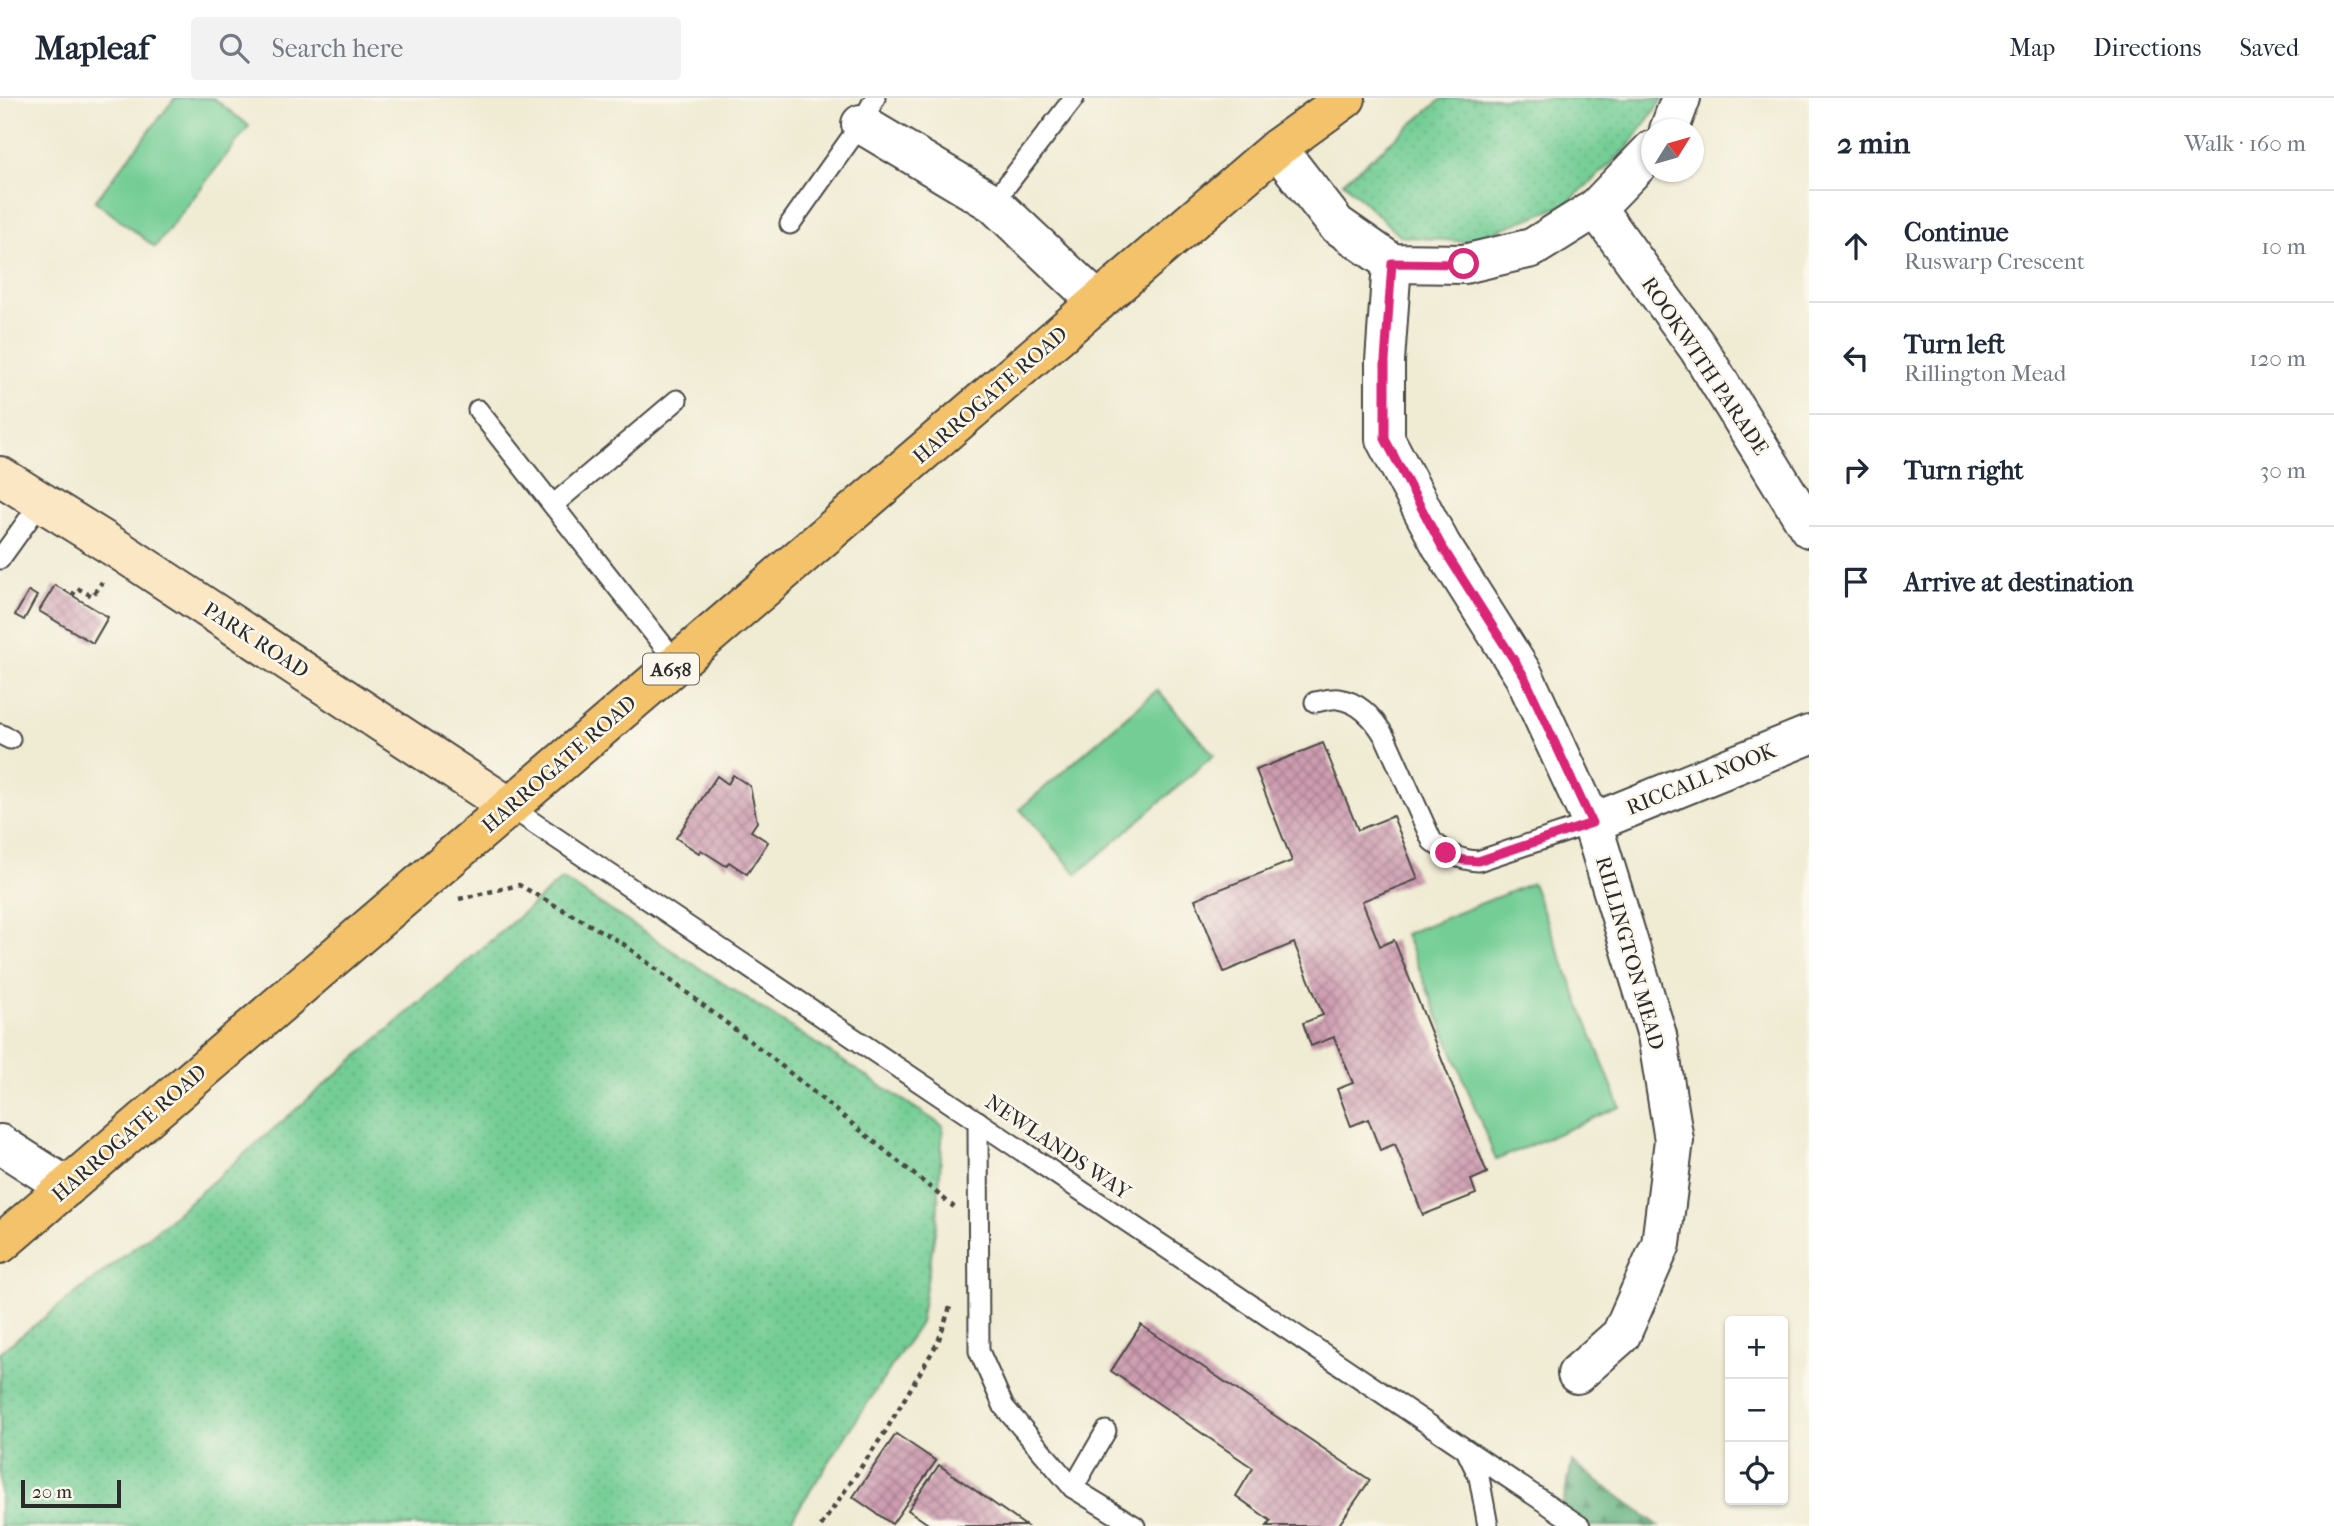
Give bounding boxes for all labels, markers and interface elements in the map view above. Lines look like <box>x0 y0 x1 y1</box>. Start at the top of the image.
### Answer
search box <box>191 17 681 80</box>
text: Mapleaf <box>35 29 149 68</box>
icon: search <box>215 29 253 67</box>
text: Search here <box>271 33 403 64</box>
text: Map <box>2009 34 2055 62</box>
text: Directions <box>2093 34 2201 62</box>
text: Saved <box>2239 34 2299 62</box>
north arrow <box>1641 119 1704 182</box>
text: 2 min <box>1837 126 1910 161</box>
text: Walk · 160 m <box>2184 130 2306 157</box>
text: Continue <box>1904 217 2009 248</box>
icon: ahead <box>1837 227 1875 265</box>
text: 10 m <box>2261 233 2306 260</box>
route start <box>1448 248 1479 279</box>
text: Ruswarp Crescent <box>1904 248 2085 275</box>
street label: ROOKWITH PARADE <box>1636 272 1774 460</box>
street label: HARROGATE ROAD <box>908 321 1072 469</box>
text: Turn left <box>1904 329 2005 360</box>
icon: left <box>1837 339 1875 377</box>
text: 120 m <box>2249 345 2306 372</box>
text: Rillington Mead <box>1904 360 2066 387</box>
icon: right <box>1837 451 1875 489</box>
text: Turn right <box>1904 455 2024 486</box>
text: 30 m <box>2260 457 2306 484</box>
icon: arrive <box>1837 563 1875 601</box>
text: Arrive at destination <box>1904 567 2134 598</box>
street label: PARK ROAD <box>199 597 313 683</box>
road number: A658 <box>643 654 699 684</box>
street label: HARROGATE ROAD <box>477 690 641 838</box>
street label: RICCALL NOOK <box>1623 737 1781 820</box>
route end <box>1430 837 1461 868</box>
street label: RILLINGTON MEAD <box>1591 854 1669 1052</box>
street label: HARROGATE ROAD <box>47 1059 211 1207</box>
street label: NEWLANDS WAY <box>981 1090 1136 1205</box>
map controls <box>1725 1316 1788 1505</box>
button: + <box>1725 1316 1788 1379</box>
button: − <box>1725 1379 1788 1442</box>
button: locate <box>1725 1442 1788 1505</box>
scale bar <box>21 1477 121 1509</box>
text: 20 m <box>32 1481 72 1503</box>

